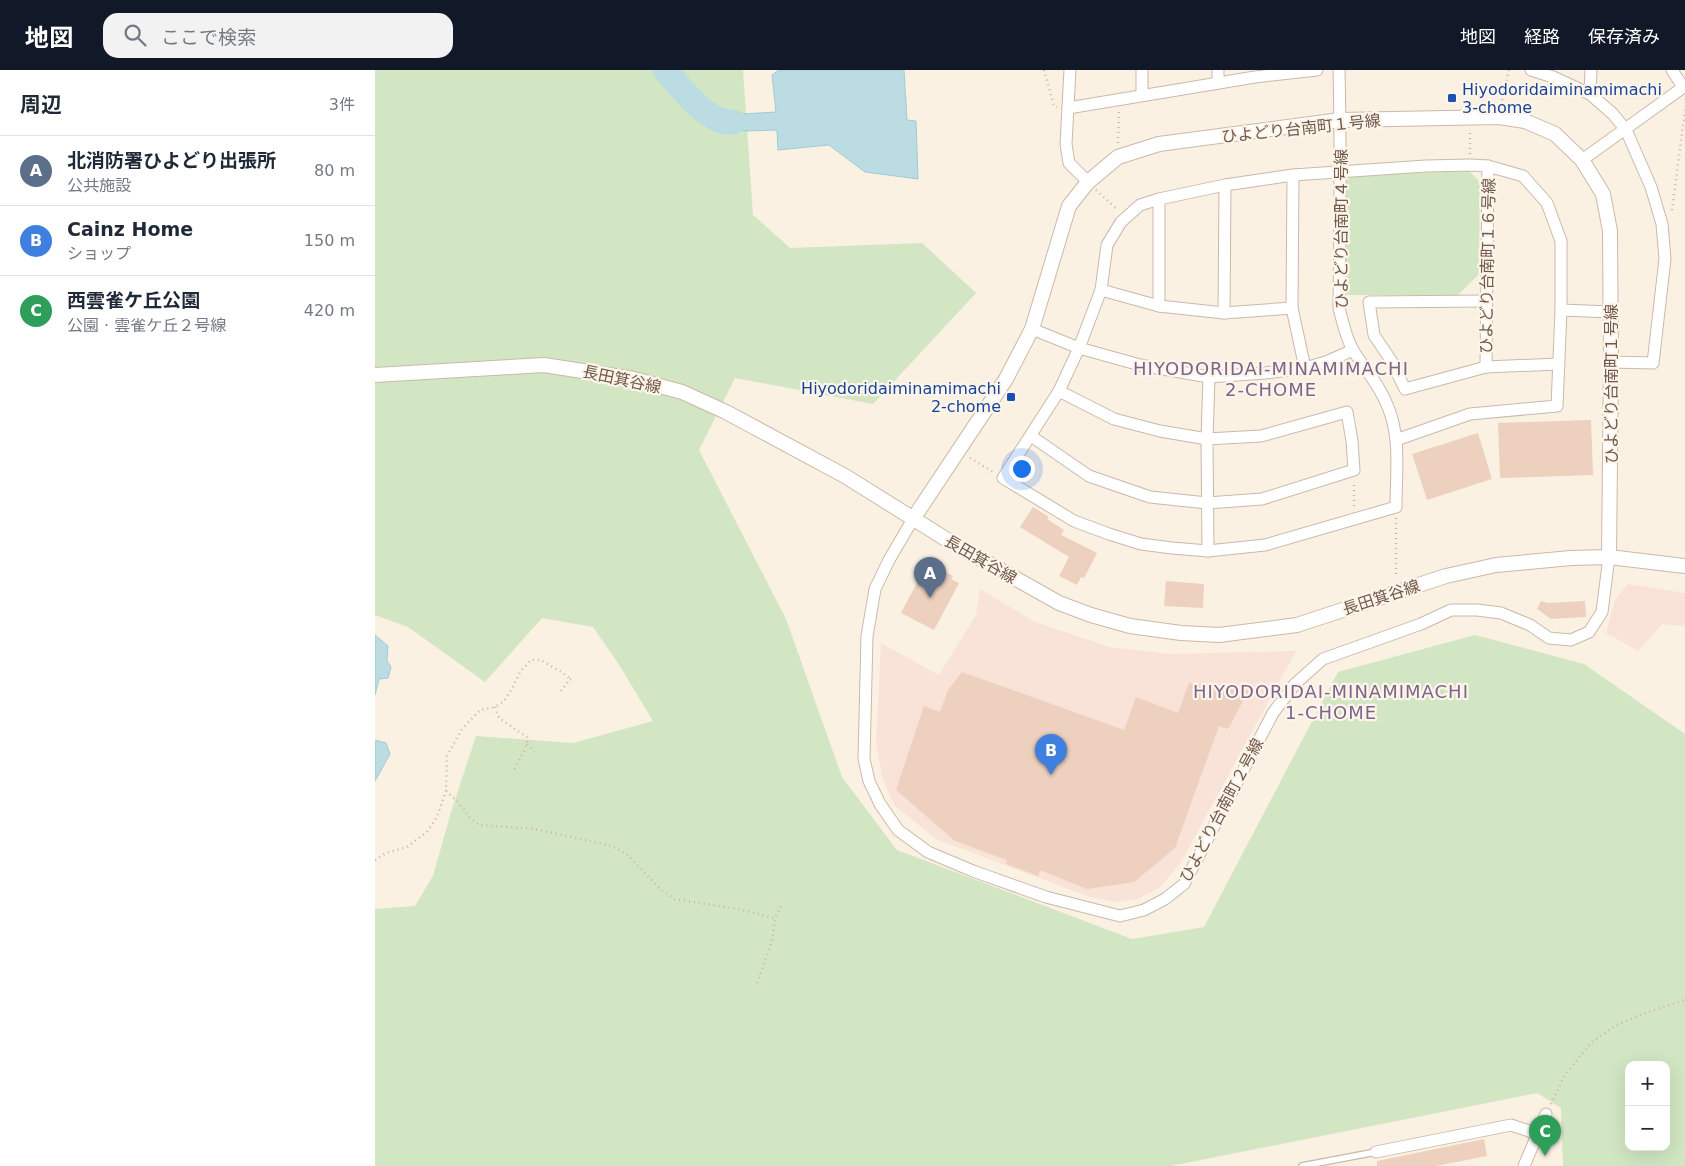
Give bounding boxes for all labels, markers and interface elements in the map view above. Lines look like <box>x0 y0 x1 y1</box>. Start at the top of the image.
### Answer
search box <box>103 13 453 58</box>
icon: search <box>121 21 149 49</box>
text: 地図 <box>25 24 73 52</box>
text: ここで検索 <box>161 26 256 48</box>
text: 地図 <box>1460 26 1496 47</box>
text: 経路 <box>1524 26 1560 47</box>
text: 保存済み <box>1588 26 1660 47</box>
place label: Hiyodoridaiminamimachi 3-chome <box>1462 80 1662 117</box>
marker: Hiyodoridaiminamimachi 3-chome <box>1446 92 1458 104</box>
text: 周辺 <box>20 93 62 117</box>
text: 3件 <box>329 95 355 114</box>
street label: ひよどり台南町１号線 <box>1220 111 1382 146</box>
text: 北消防署ひよどり出張所 <box>67 149 276 171</box>
street label: ひよどり台南町４号線 <box>1332 149 1351 309</box>
text: A <box>30 161 42 180</box>
text: 80 m <box>314 161 355 180</box>
text: 公共施設 <box>67 176 131 195</box>
street label: ひよどり台南町１６号線 <box>1476 178 1499 354</box>
text: Cainz Home <box>67 218 193 240</box>
text: B <box>30 231 42 250</box>
text: 150 m <box>304 231 355 250</box>
text: ショップ <box>67 244 131 263</box>
text: 西雲雀ケ丘公園 <box>67 289 200 311</box>
text: C <box>30 301 42 320</box>
text: 420 m <box>304 301 355 320</box>
street label: ひよどり台南町１号線 <box>1602 304 1621 464</box>
text: 公園 · 雲雀ケ丘２号線 <box>67 316 226 335</box>
district label: HIYODORIDAI-MINAMIMACHI 2-CHOME <box>1133 358 1409 400</box>
street label: 長田箕谷線 <box>581 362 663 397</box>
place label: Hiyodoridaiminamimachi 2-chome <box>801 379 1001 416</box>
marker: Hiyodoridaiminamimachi 2-chome <box>1005 391 1017 403</box>
your location <box>1009 456 1035 482</box>
street label: 長田箕谷線 <box>941 531 1020 588</box>
pin: A <box>914 557 946 598</box>
street label: 長田箕谷線 <box>1340 576 1422 619</box>
district label: HIYODORIDAI-MINAMIMACHI 1-CHOME <box>1193 681 1469 723</box>
pin: B <box>1035 734 1067 775</box>
street label: ひよどり台南町２号線 <box>1175 735 1267 885</box>
map controls <box>1625 1061 1670 1151</box>
button: + <box>1625 1061 1670 1106</box>
button: − <box>1625 1106 1670 1151</box>
pin: C <box>1529 1115 1561 1156</box>

